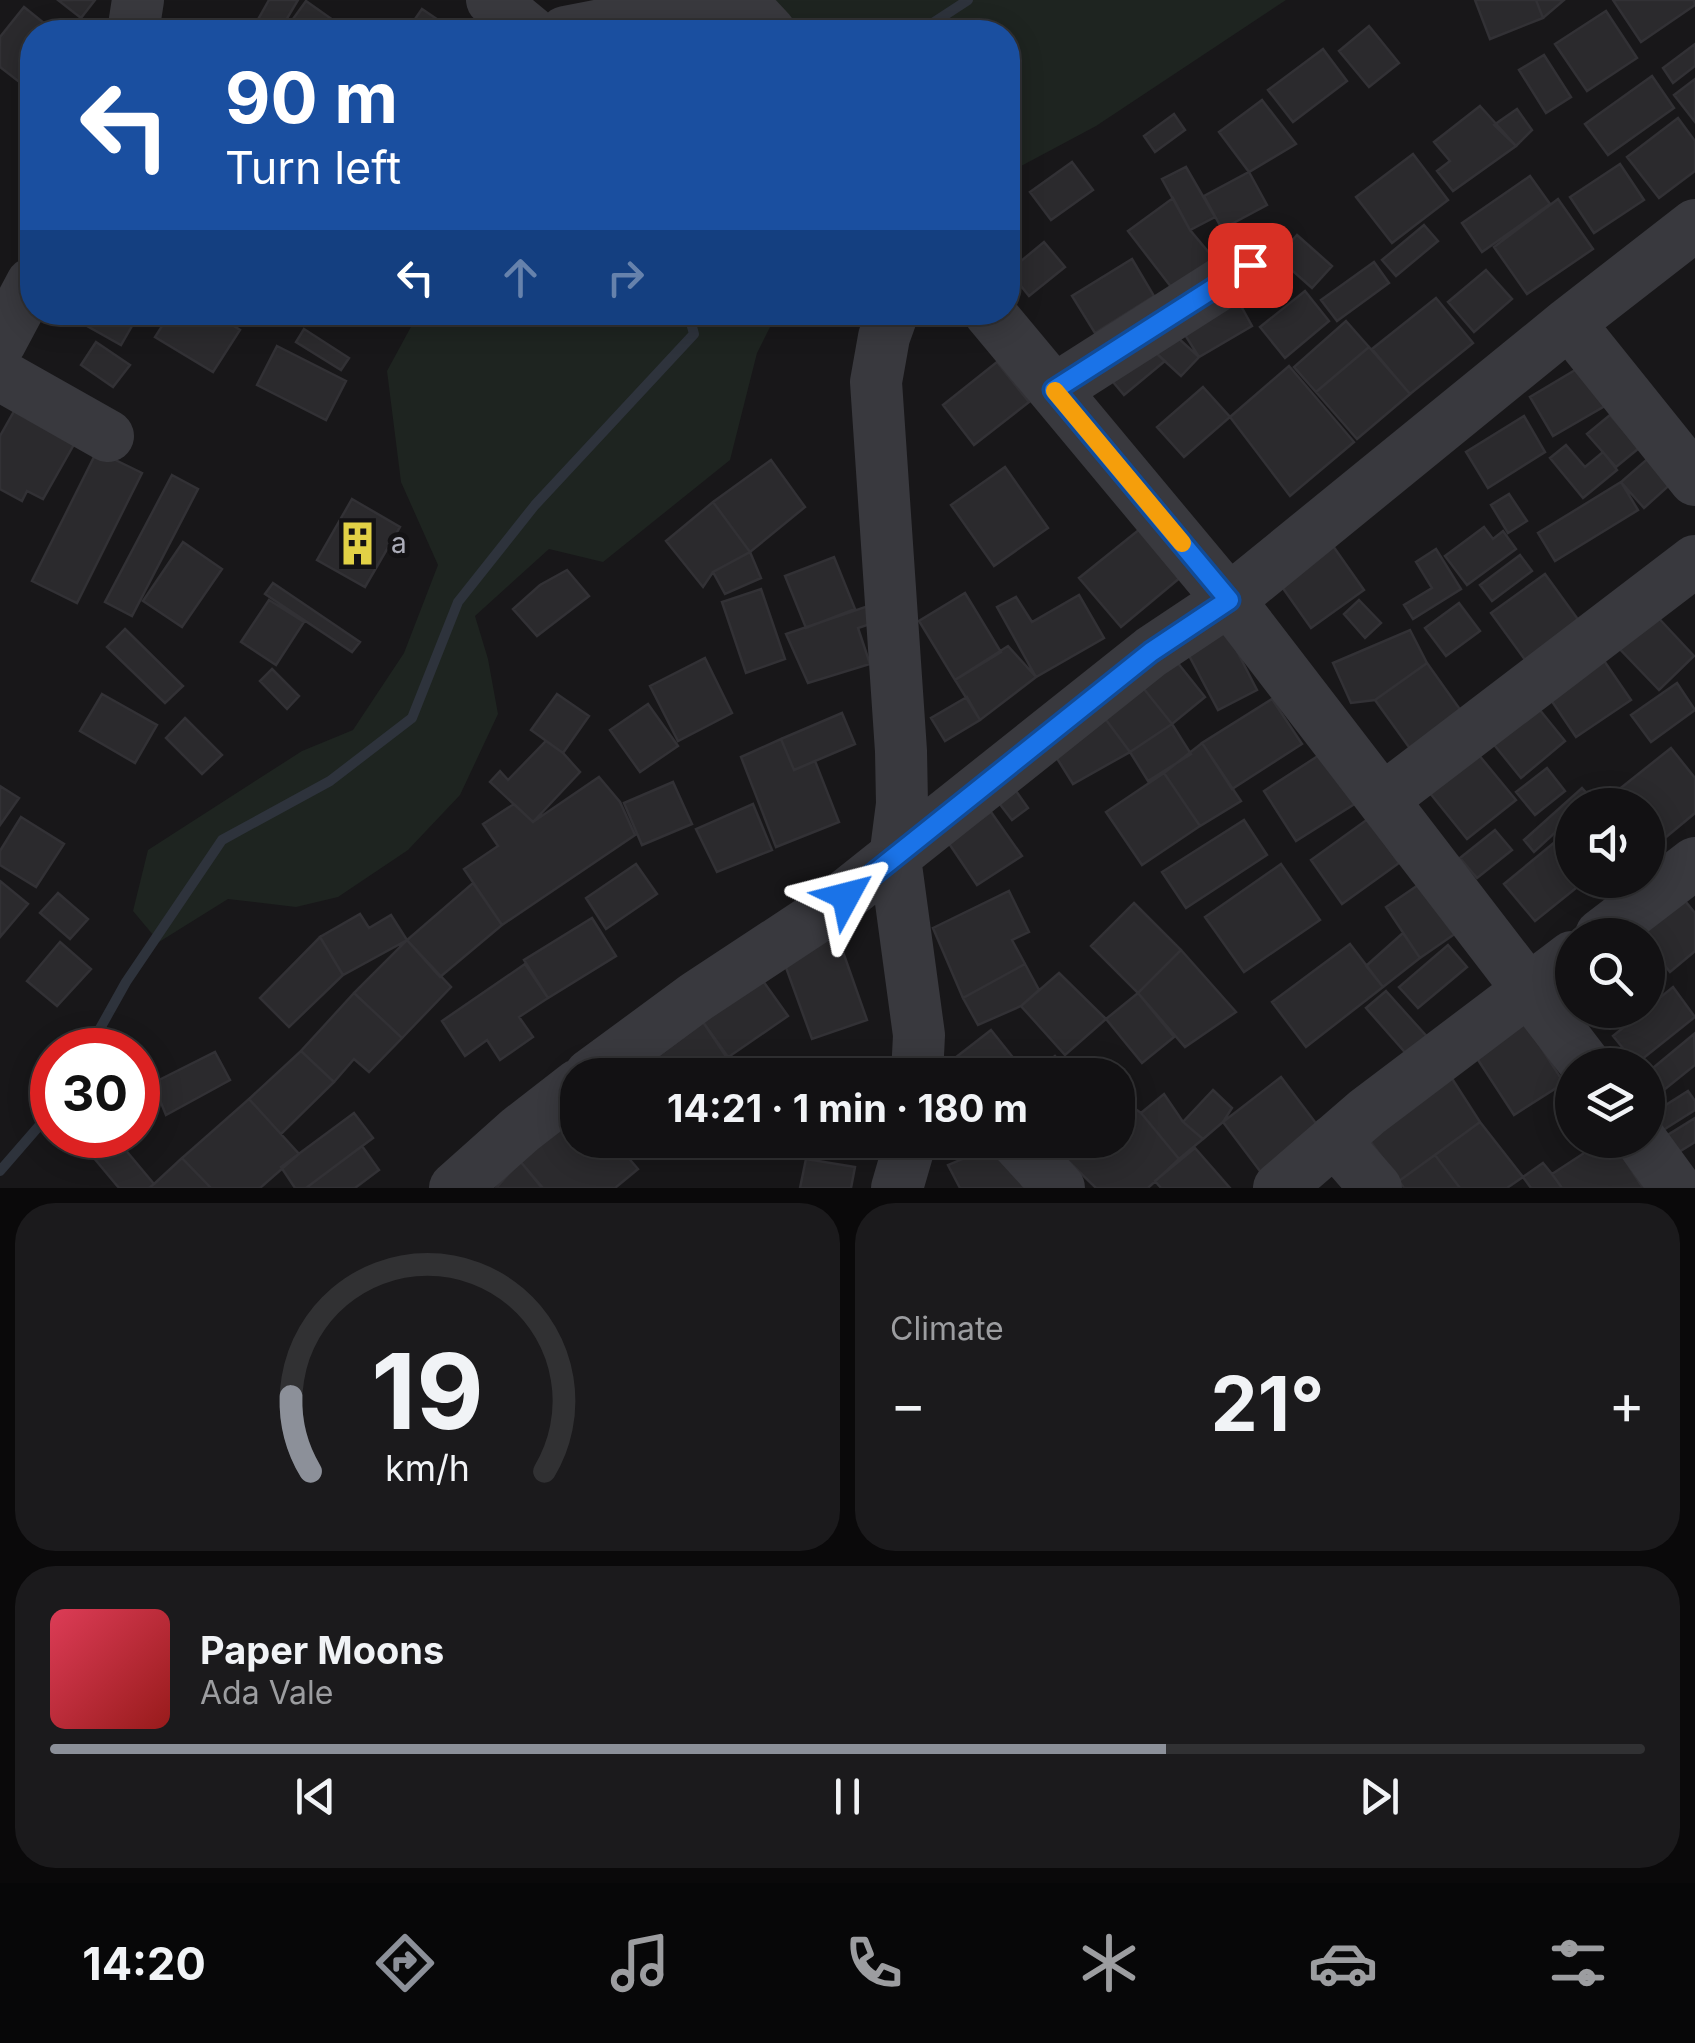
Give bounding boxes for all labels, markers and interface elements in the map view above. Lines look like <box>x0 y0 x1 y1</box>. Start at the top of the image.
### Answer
text: 90 m <box>225 55 398 140</box>
icon: left <box>60 60 190 190</box>
text: Turn left <box>225 140 401 195</box>
pin <box>1208 223 1293 308</box>
icon: arrive <box>1223 238 1278 293</box>
icon: left <box>388 250 443 305</box>
icon: ahead <box>493 250 548 305</box>
icon: right <box>598 250 653 305</box>
building icon: a <box>334 519 382 567</box>
place label: a <box>391 526 407 560</box>
map controls <box>1555 788 1665 1158</box>
button: sound <box>1555 788 1665 898</box>
position arrow <box>794 844 898 948</box>
button: search <box>1555 918 1665 1028</box>
speed limit sign: 30 <box>30 1028 160 1158</box>
button: layers <box>1555 1048 1665 1158</box>
text: 14:21 · 1 min · 180 m <box>667 1085 1028 1131</box>
text: Climate <box>890 1309 1004 1348</box>
text: 19 <box>371 1328 484 1454</box>
text: 21° <box>1210 1358 1325 1449</box>
text: − <box>890 1371 926 1437</box>
text: + <box>1609 1371 1645 1437</box>
text: km/h <box>385 1446 470 1490</box>
text: Paper Moons <box>200 1627 444 1673</box>
text: Ada Vale <box>200 1673 333 1712</box>
icon: previous <box>288 1769 343 1824</box>
icon: pause <box>820 1769 875 1824</box>
icon: next <box>1352 1769 1407 1824</box>
icon: directions <box>370 1928 440 1998</box>
icon: music <box>605 1928 675 1998</box>
icon: phone <box>839 1928 909 1998</box>
icon: climate <box>1074 1928 1144 1998</box>
icon: car <box>1308 1928 1378 1998</box>
icon: filters <box>1543 1928 1613 1998</box>
text: 14:20 <box>82 1936 206 1991</box>

